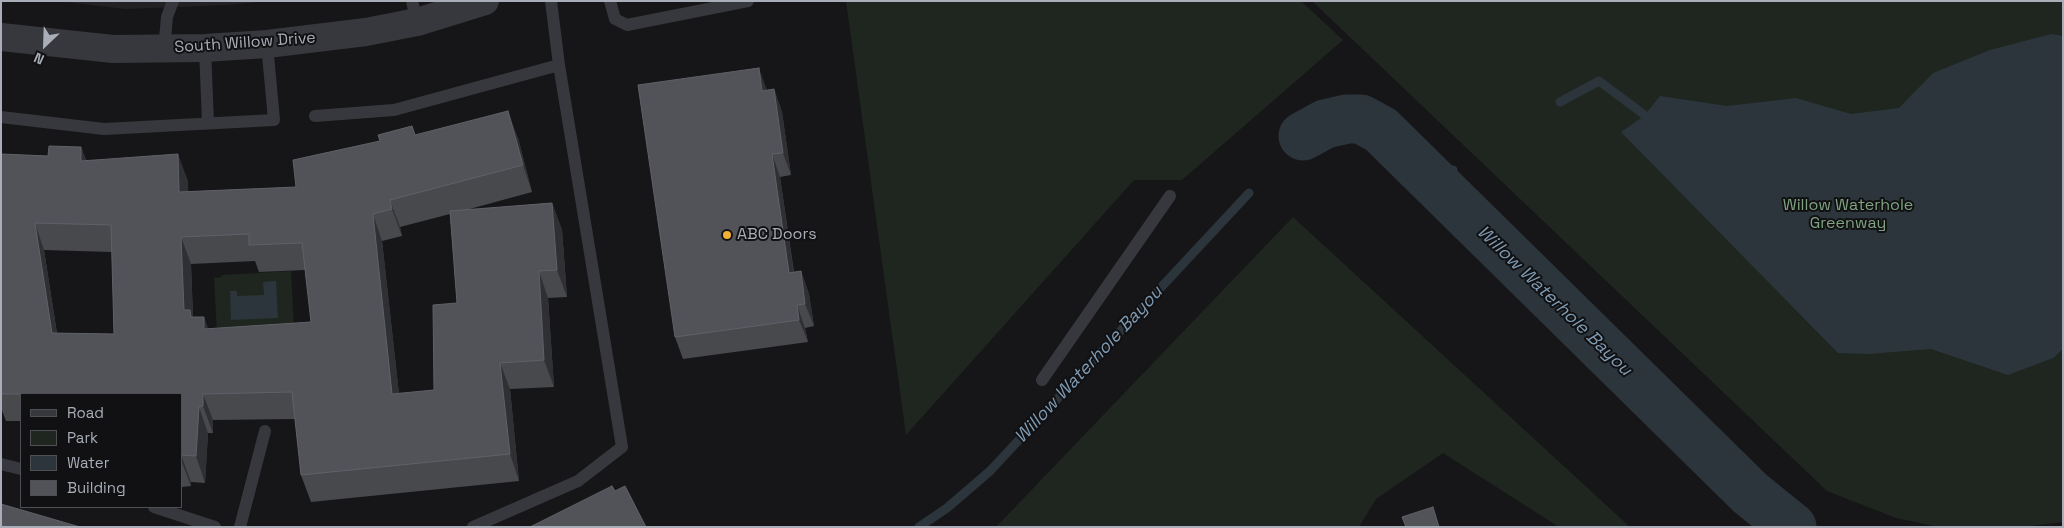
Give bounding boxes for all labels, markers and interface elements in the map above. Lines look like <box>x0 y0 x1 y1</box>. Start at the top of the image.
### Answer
north arrow <box>20 20 70 70</box>
street label: South Willow Drive <box>174 28 316 58</box>
text: N <box>31 49 47 69</box>
park label: Willow Waterhole Greenway <box>1783 196 1913 234</box>
water label: Willow Waterhole Bayou <box>1472 221 1636 381</box>
place label: ABC Doors <box>737 225 817 245</box>
marker: ABC Doors <box>721 229 733 241</box>
water label: Willow Waterhole Bayou <box>1011 282 1167 448</box>
legend <box>20 393 182 508</box>
text: Road <box>67 403 104 422</box>
text: Park <box>67 428 98 447</box>
text: Water <box>67 453 109 472</box>
text: Building <box>67 478 126 497</box>

